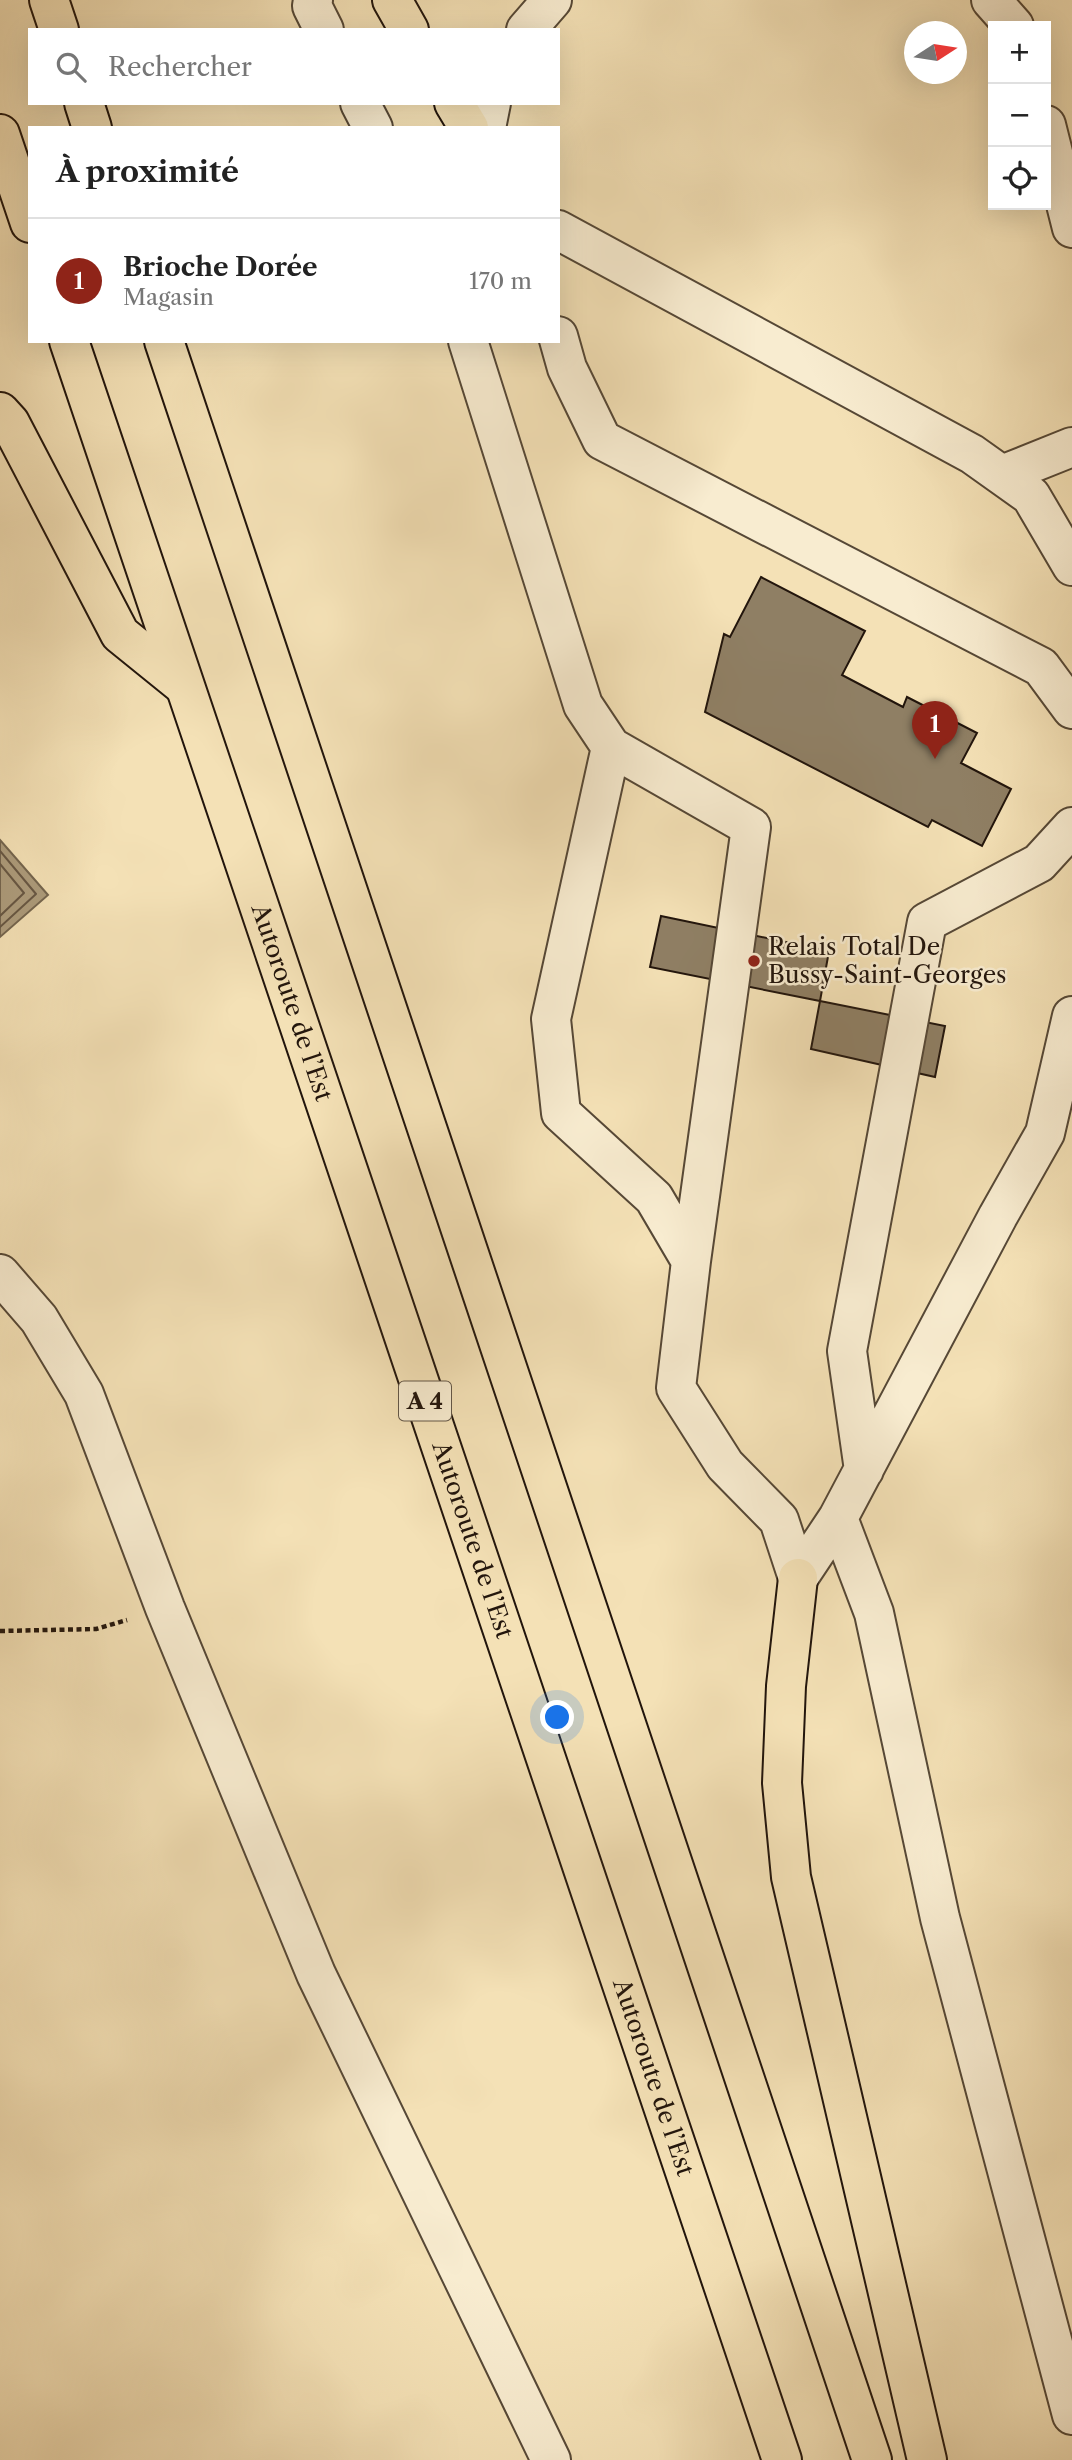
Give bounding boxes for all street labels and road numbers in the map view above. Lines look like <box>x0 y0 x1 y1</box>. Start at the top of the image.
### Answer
street label: Autoroute de l’Est <box>245 899 339 1105</box>
road number: A 4 <box>399 1382 451 1420</box>
street label: Autoroute de l’Est <box>426 1437 520 1642</box>
street label: Autoroute de l’Est <box>607 1974 700 2180</box>

